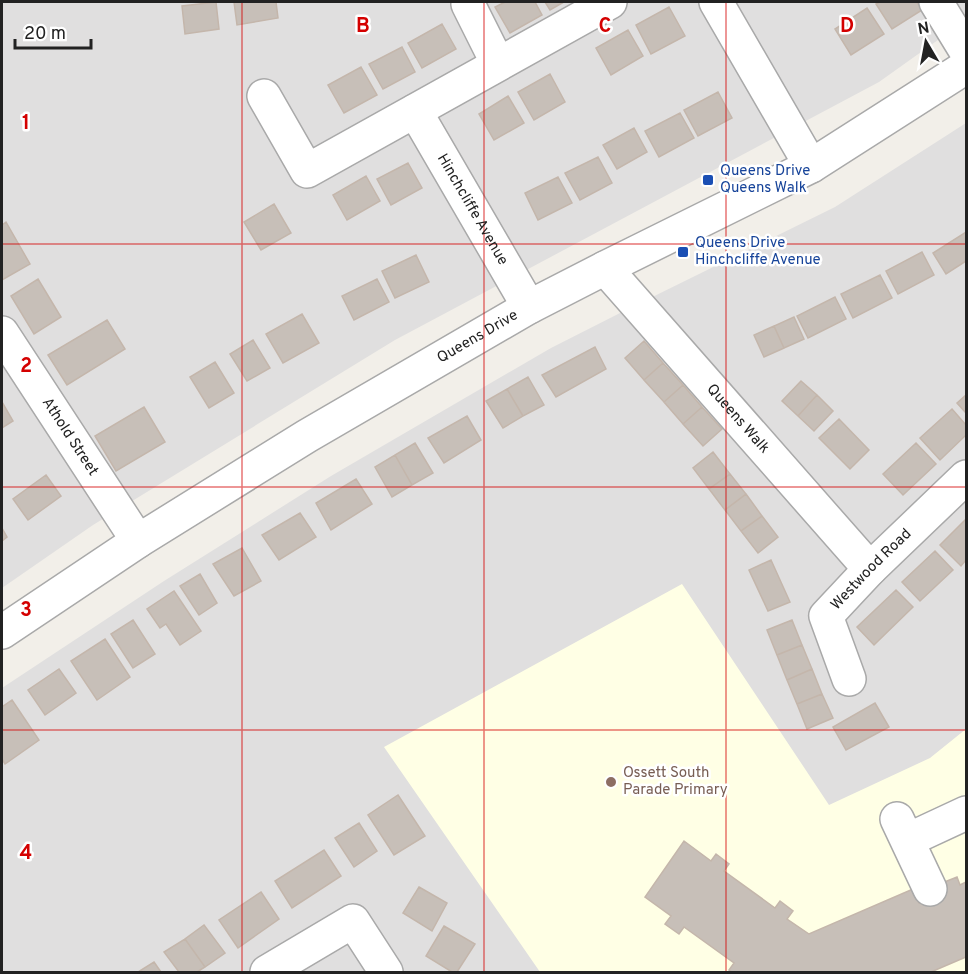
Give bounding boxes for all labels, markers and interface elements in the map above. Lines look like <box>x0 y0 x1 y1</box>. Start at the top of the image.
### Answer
scale bar <box>15 12 92 50</box>
north arrow <box>896 12 956 72</box>
text: B <box>356 14 370 40</box>
text: C <box>599 14 611 40</box>
text: D <box>840 14 854 40</box>
text: N <box>916 18 931 40</box>
text: 20 m <box>24 23 66 46</box>
text: 1 <box>22 111 30 137</box>
street label: Hinchcliffe Avenue <box>432 150 512 269</box>
place label: Queens Drive Queens Walk <box>720 162 810 198</box>
marker: Queens Drive Queens Walk <box>701 173 715 187</box>
place label: Queens Drive Hinchcliffe Avenue <box>695 234 821 270</box>
marker: Queens Drive Hinchcliffe Avenue <box>676 245 690 259</box>
street label: Queens Drive <box>434 306 522 368</box>
text: 2 <box>20 354 32 380</box>
street label: Queens Walk <box>702 380 774 458</box>
street label: Athold Street <box>37 394 102 480</box>
street label: Westwood Road <box>827 525 916 614</box>
text: 3 <box>20 598 32 624</box>
place label: Ossett South Parade Primary <box>623 764 728 800</box>
marker: Ossett South Parade Primary <box>604 775 618 789</box>
text: 4 <box>20 841 32 867</box>

